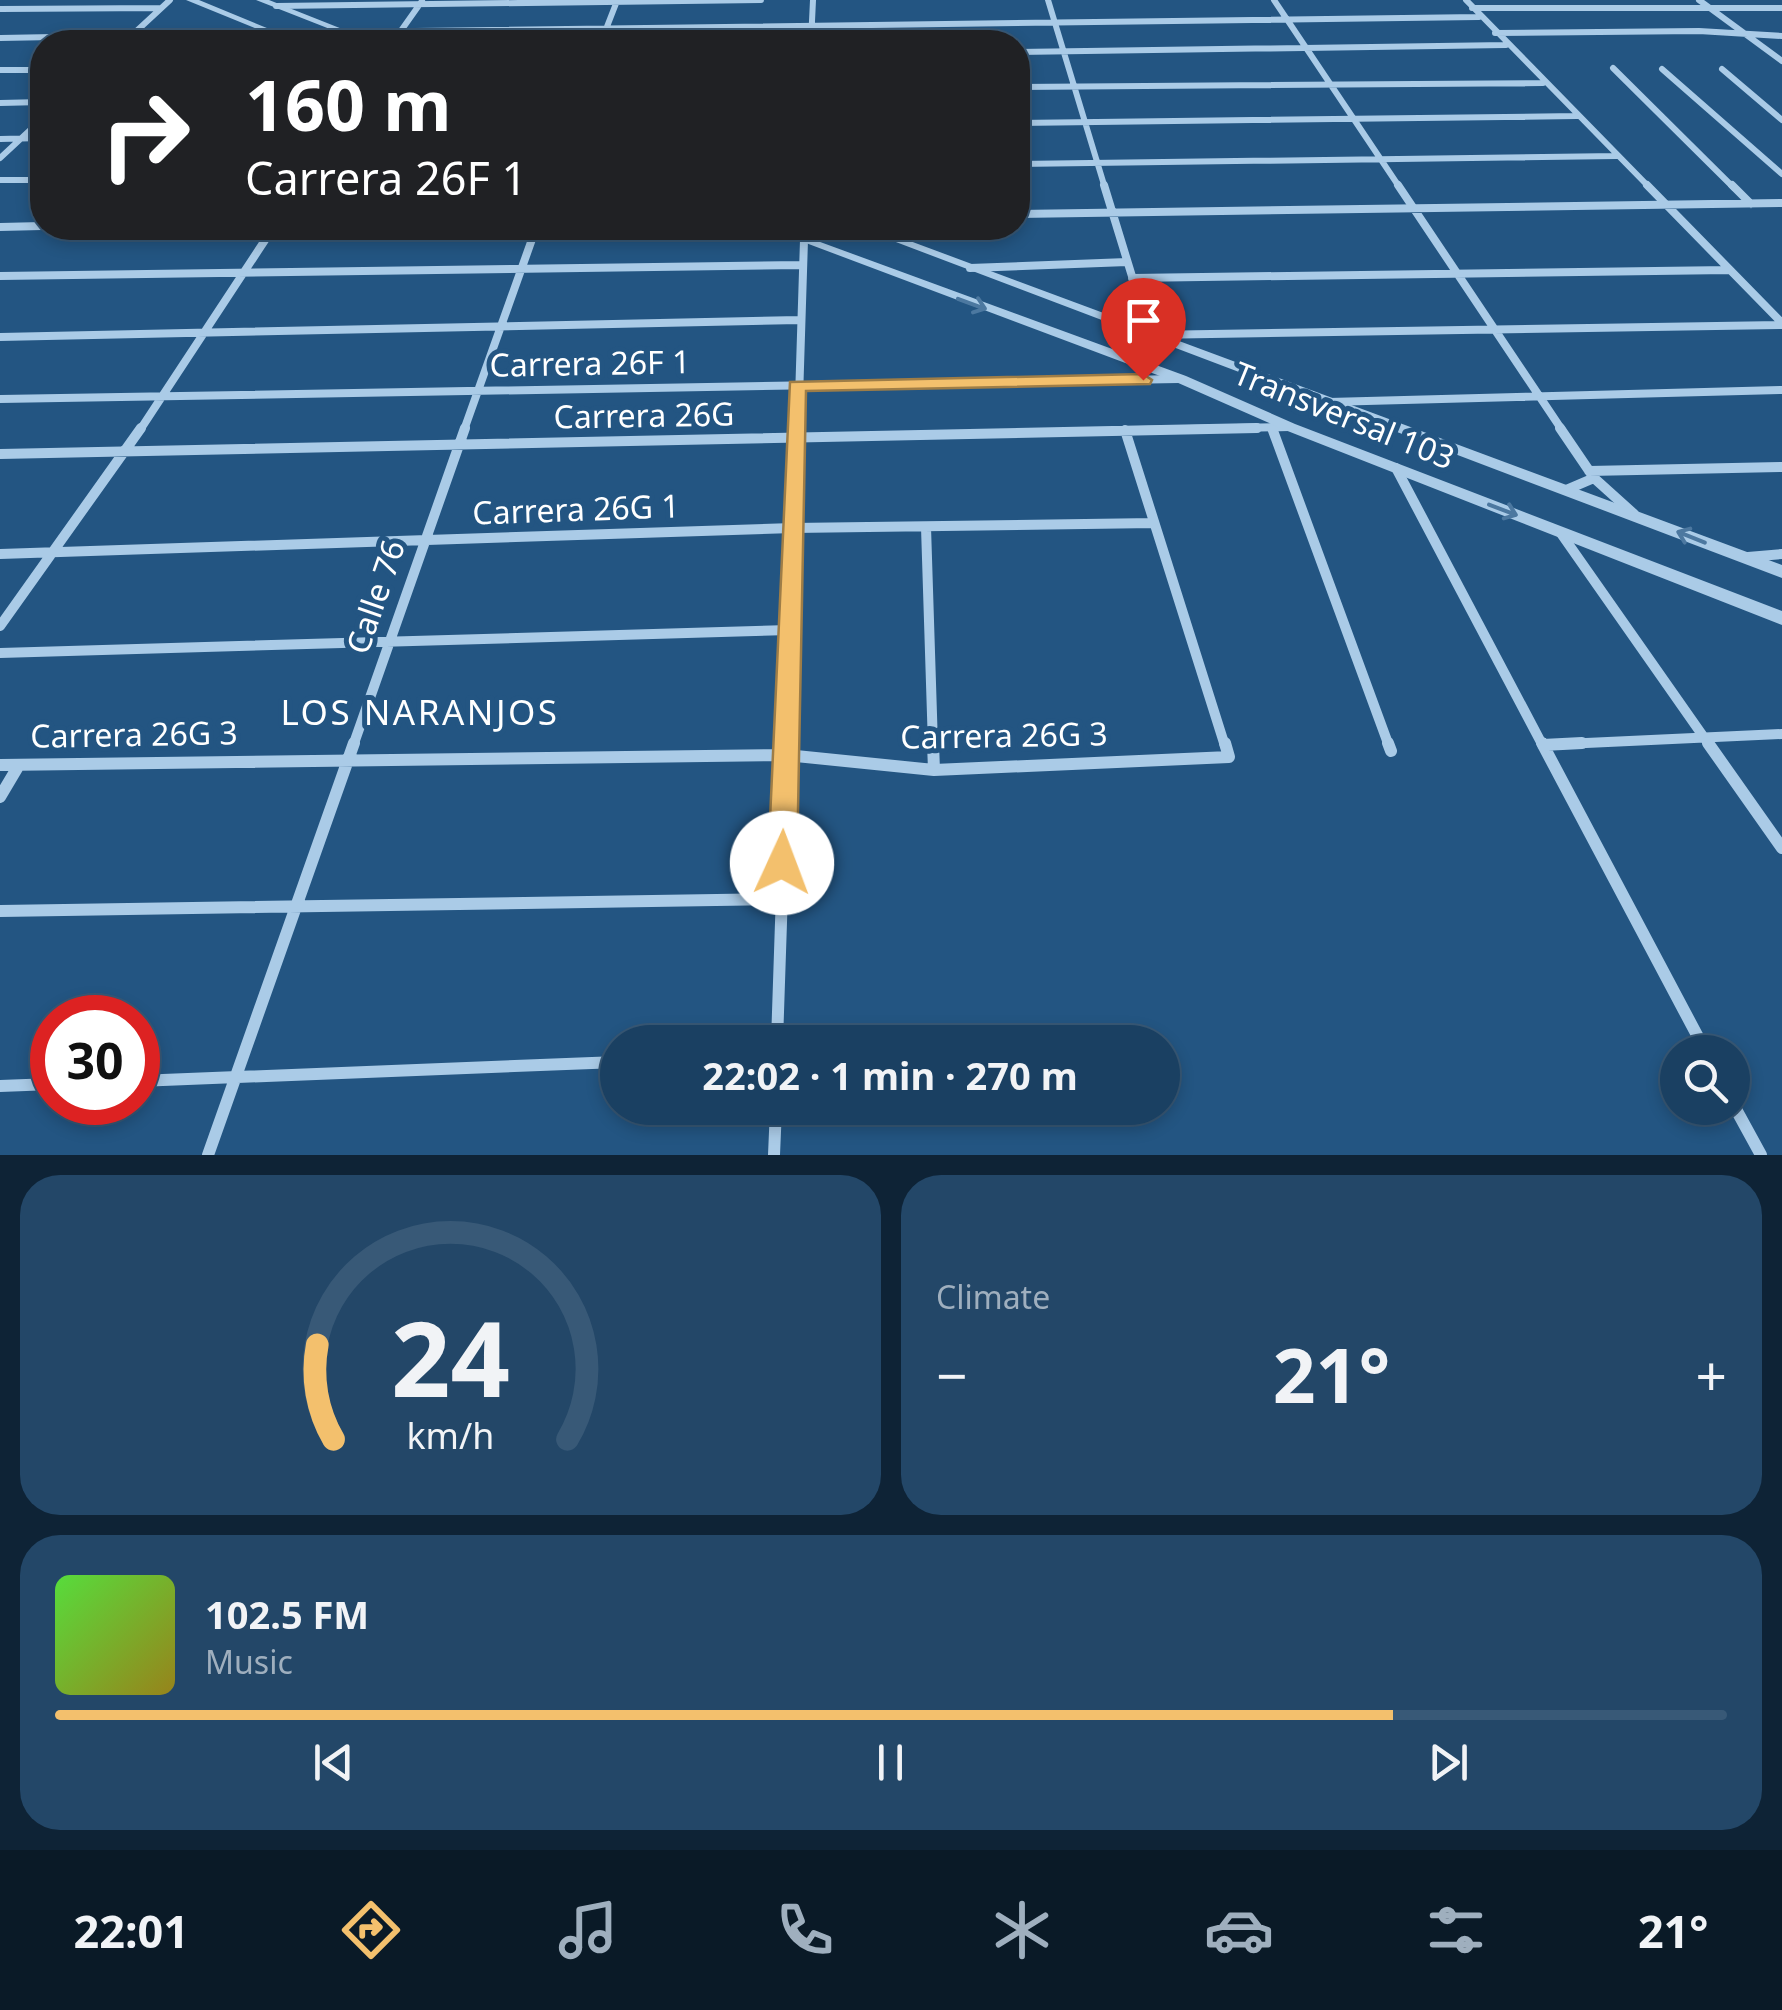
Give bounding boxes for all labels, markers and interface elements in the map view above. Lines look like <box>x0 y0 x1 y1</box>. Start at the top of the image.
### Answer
text: 160 m <box>245 56 452 152</box>
icon: right <box>80 70 210 200</box>
text: Carrera 26F 1 <box>245 147 527 208</box>
pin <box>1101 278 1186 381</box>
icon: arrive <box>1116 293 1171 348</box>
one-way arrow <box>956 296 987 314</box>
street label: Carrera 26F 1 <box>489 339 691 386</box>
street label: Transversal 103 <box>1228 351 1461 478</box>
street label: Carrera 26G <box>553 391 735 438</box>
street label: Carrera 26G 1 <box>472 483 680 534</box>
one-way arrow <box>1488 502 1518 520</box>
one-way arrow <box>1676 527 1707 545</box>
street label: Calle 76 <box>335 534 414 659</box>
district label: LOS NARANJOS <box>280 688 560 735</box>
street label: Carrera 26G 3 <box>30 710 238 757</box>
street label: Carrera 26G 3 <box>900 711 1108 758</box>
position arrow <box>730 811 834 915</box>
speed limit sign: 30 <box>30 995 160 1125</box>
map controls <box>1660 1035 1750 1125</box>
button: search <box>1660 1035 1750 1125</box>
text: 22:02 · 1 min · 270 m <box>702 1049 1078 1101</box>
text: Climate <box>936 1275 1050 1318</box>
text: 24 <box>391 1286 510 1427</box>
text: 21° <box>1273 1323 1390 1425</box>
text: − <box>936 1337 967 1412</box>
text: + <box>1696 1337 1727 1412</box>
text: km/h <box>407 1411 494 1459</box>
text: 102.5 FM <box>205 1588 369 1640</box>
text: Music <box>205 1640 293 1683</box>
icon: previous <box>306 1735 361 1790</box>
icon: pause <box>863 1735 918 1790</box>
icon: next <box>1421 1735 1476 1790</box>
icon: directions <box>336 1895 406 1965</box>
icon: music <box>553 1895 623 1965</box>
icon: phone <box>770 1895 840 1965</box>
icon: climate <box>987 1895 1057 1965</box>
icon: car <box>1204 1895 1274 1965</box>
icon: filters <box>1421 1895 1491 1965</box>
text: 22:01 <box>73 1900 189 1961</box>
text: 21° <box>1638 1900 1708 1961</box>

